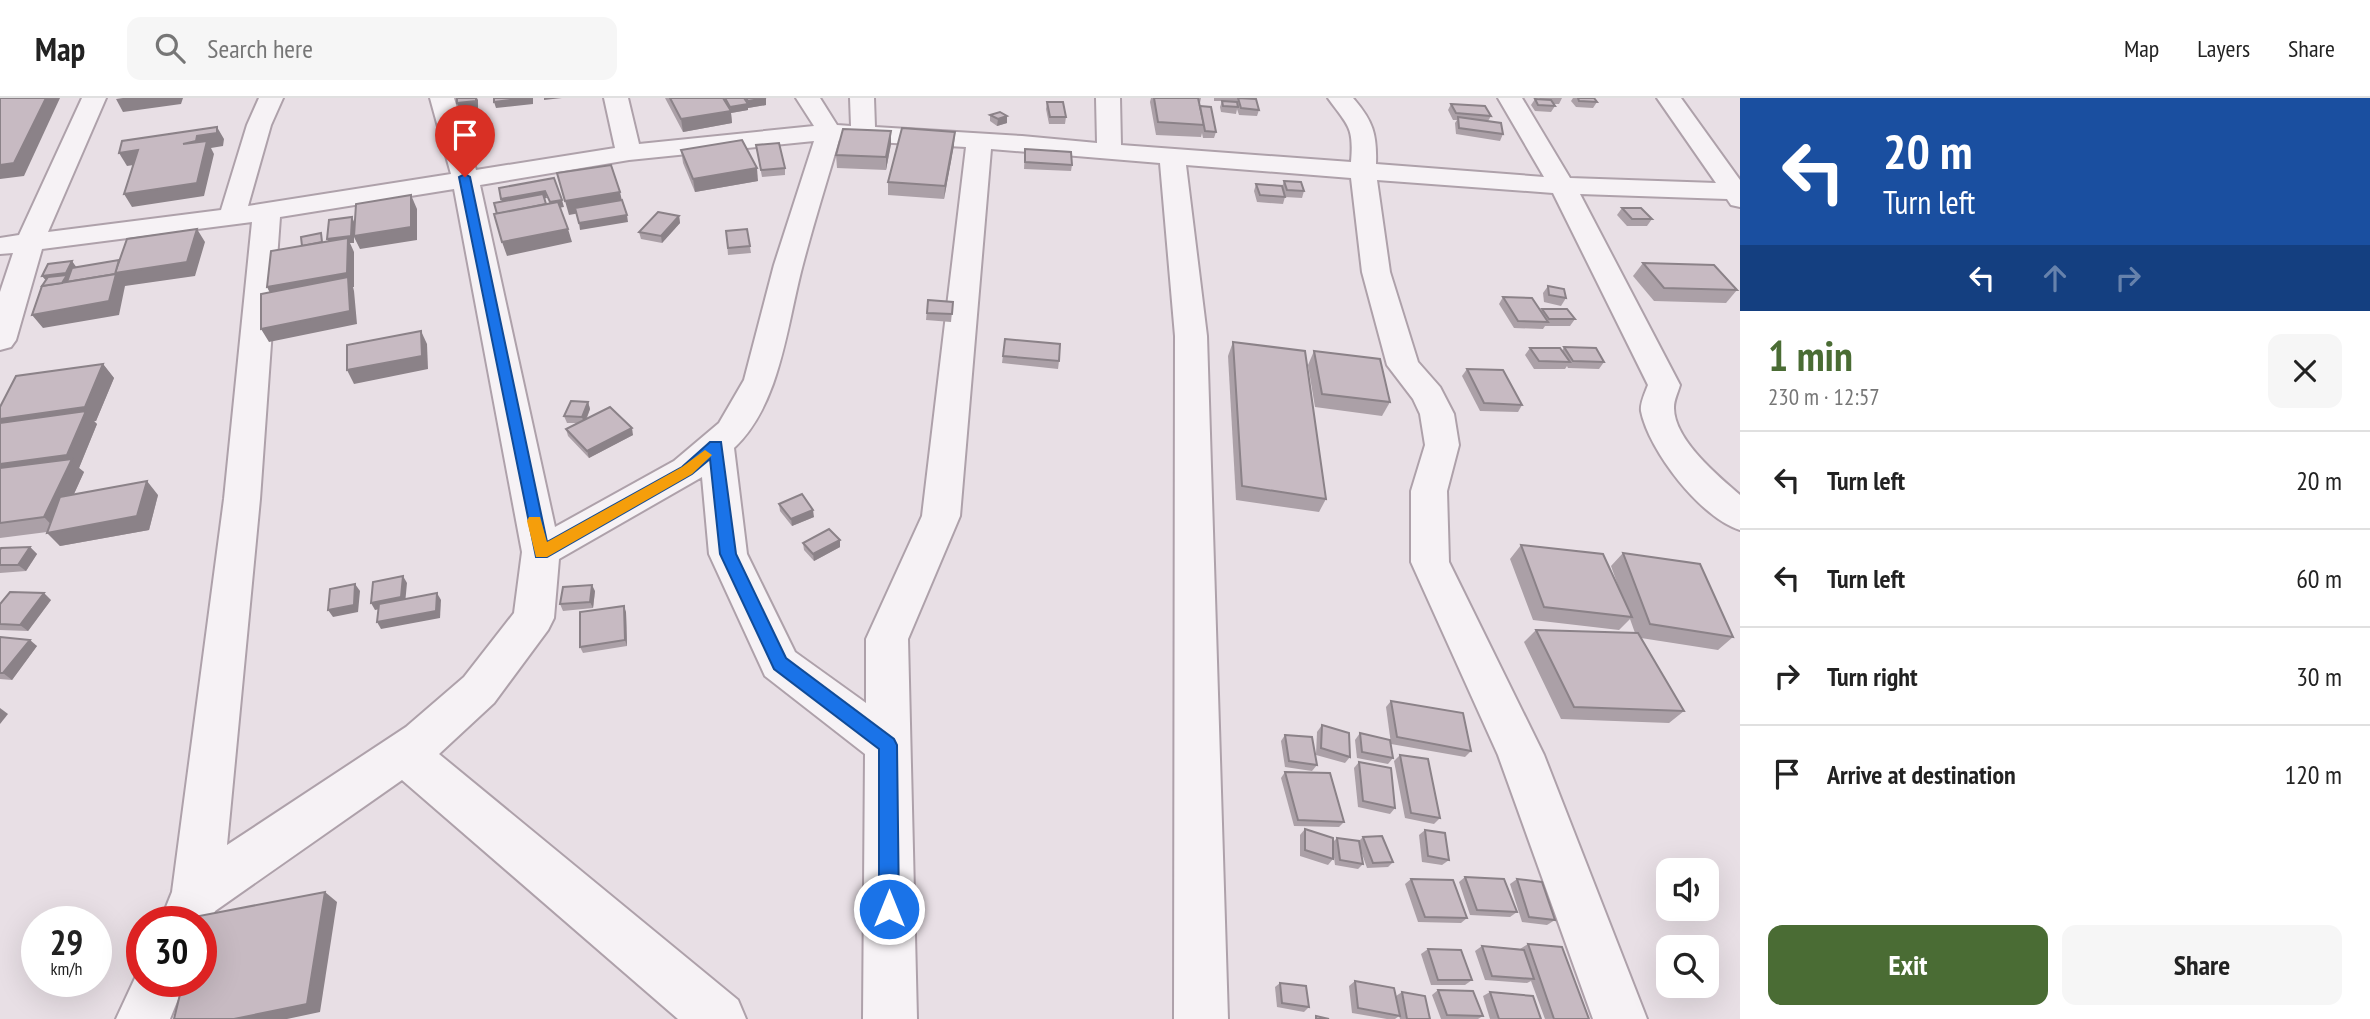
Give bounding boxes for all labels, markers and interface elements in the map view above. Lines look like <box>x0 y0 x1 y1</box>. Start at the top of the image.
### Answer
search box <box>127 17 617 80</box>
text: Map <box>35 27 85 70</box>
icon: search <box>151 29 189 67</box>
text: Search here <box>207 32 313 65</box>
text: Map <box>2124 33 2159 64</box>
text: Layers <box>2197 33 2250 64</box>
text: Share <box>2288 33 2335 64</box>
pin <box>435 105 495 177</box>
icon: arrive <box>446 116 484 154</box>
text: 20 m <box>1883 119 1972 183</box>
icon: left <box>1768 126 1859 217</box>
text: Turn left <box>1883 181 1975 223</box>
icon: left <box>1963 259 2001 297</box>
icon: ahead <box>2036 259 2074 297</box>
icon: right <box>2109 259 2147 297</box>
text: 1 min <box>1768 328 1853 383</box>
button: close <box>2268 334 2342 408</box>
text: 230 m · 12:57 <box>1768 382 1880 411</box>
icon: left <box>1768 461 1806 499</box>
text: Turn left <box>1827 464 1905 497</box>
text: 20 m <box>2296 464 2342 497</box>
icon: left <box>1768 559 1806 597</box>
text: Turn left <box>1827 562 1905 595</box>
text: 60 m <box>2296 562 2342 595</box>
icon: right <box>1768 657 1806 695</box>
text: Turn right <box>1827 660 1918 693</box>
text: 30 m <box>2296 660 2342 693</box>
icon: arrive <box>1768 755 1806 793</box>
text: Arrive at destination <box>1827 758 2016 791</box>
text: 120 m <box>2284 758 2342 791</box>
map controls <box>1656 858 1719 998</box>
button: sound <box>1656 858 1719 921</box>
position arrow <box>852 872 926 946</box>
speed limit sign: 30 <box>126 906 217 997</box>
text: 29 <box>50 919 83 965</box>
button: Exit <box>1768 925 2048 1005</box>
button: Share <box>2062 925 2342 1005</box>
button: search <box>1656 935 1719 998</box>
text: km/h <box>51 957 82 980</box>

